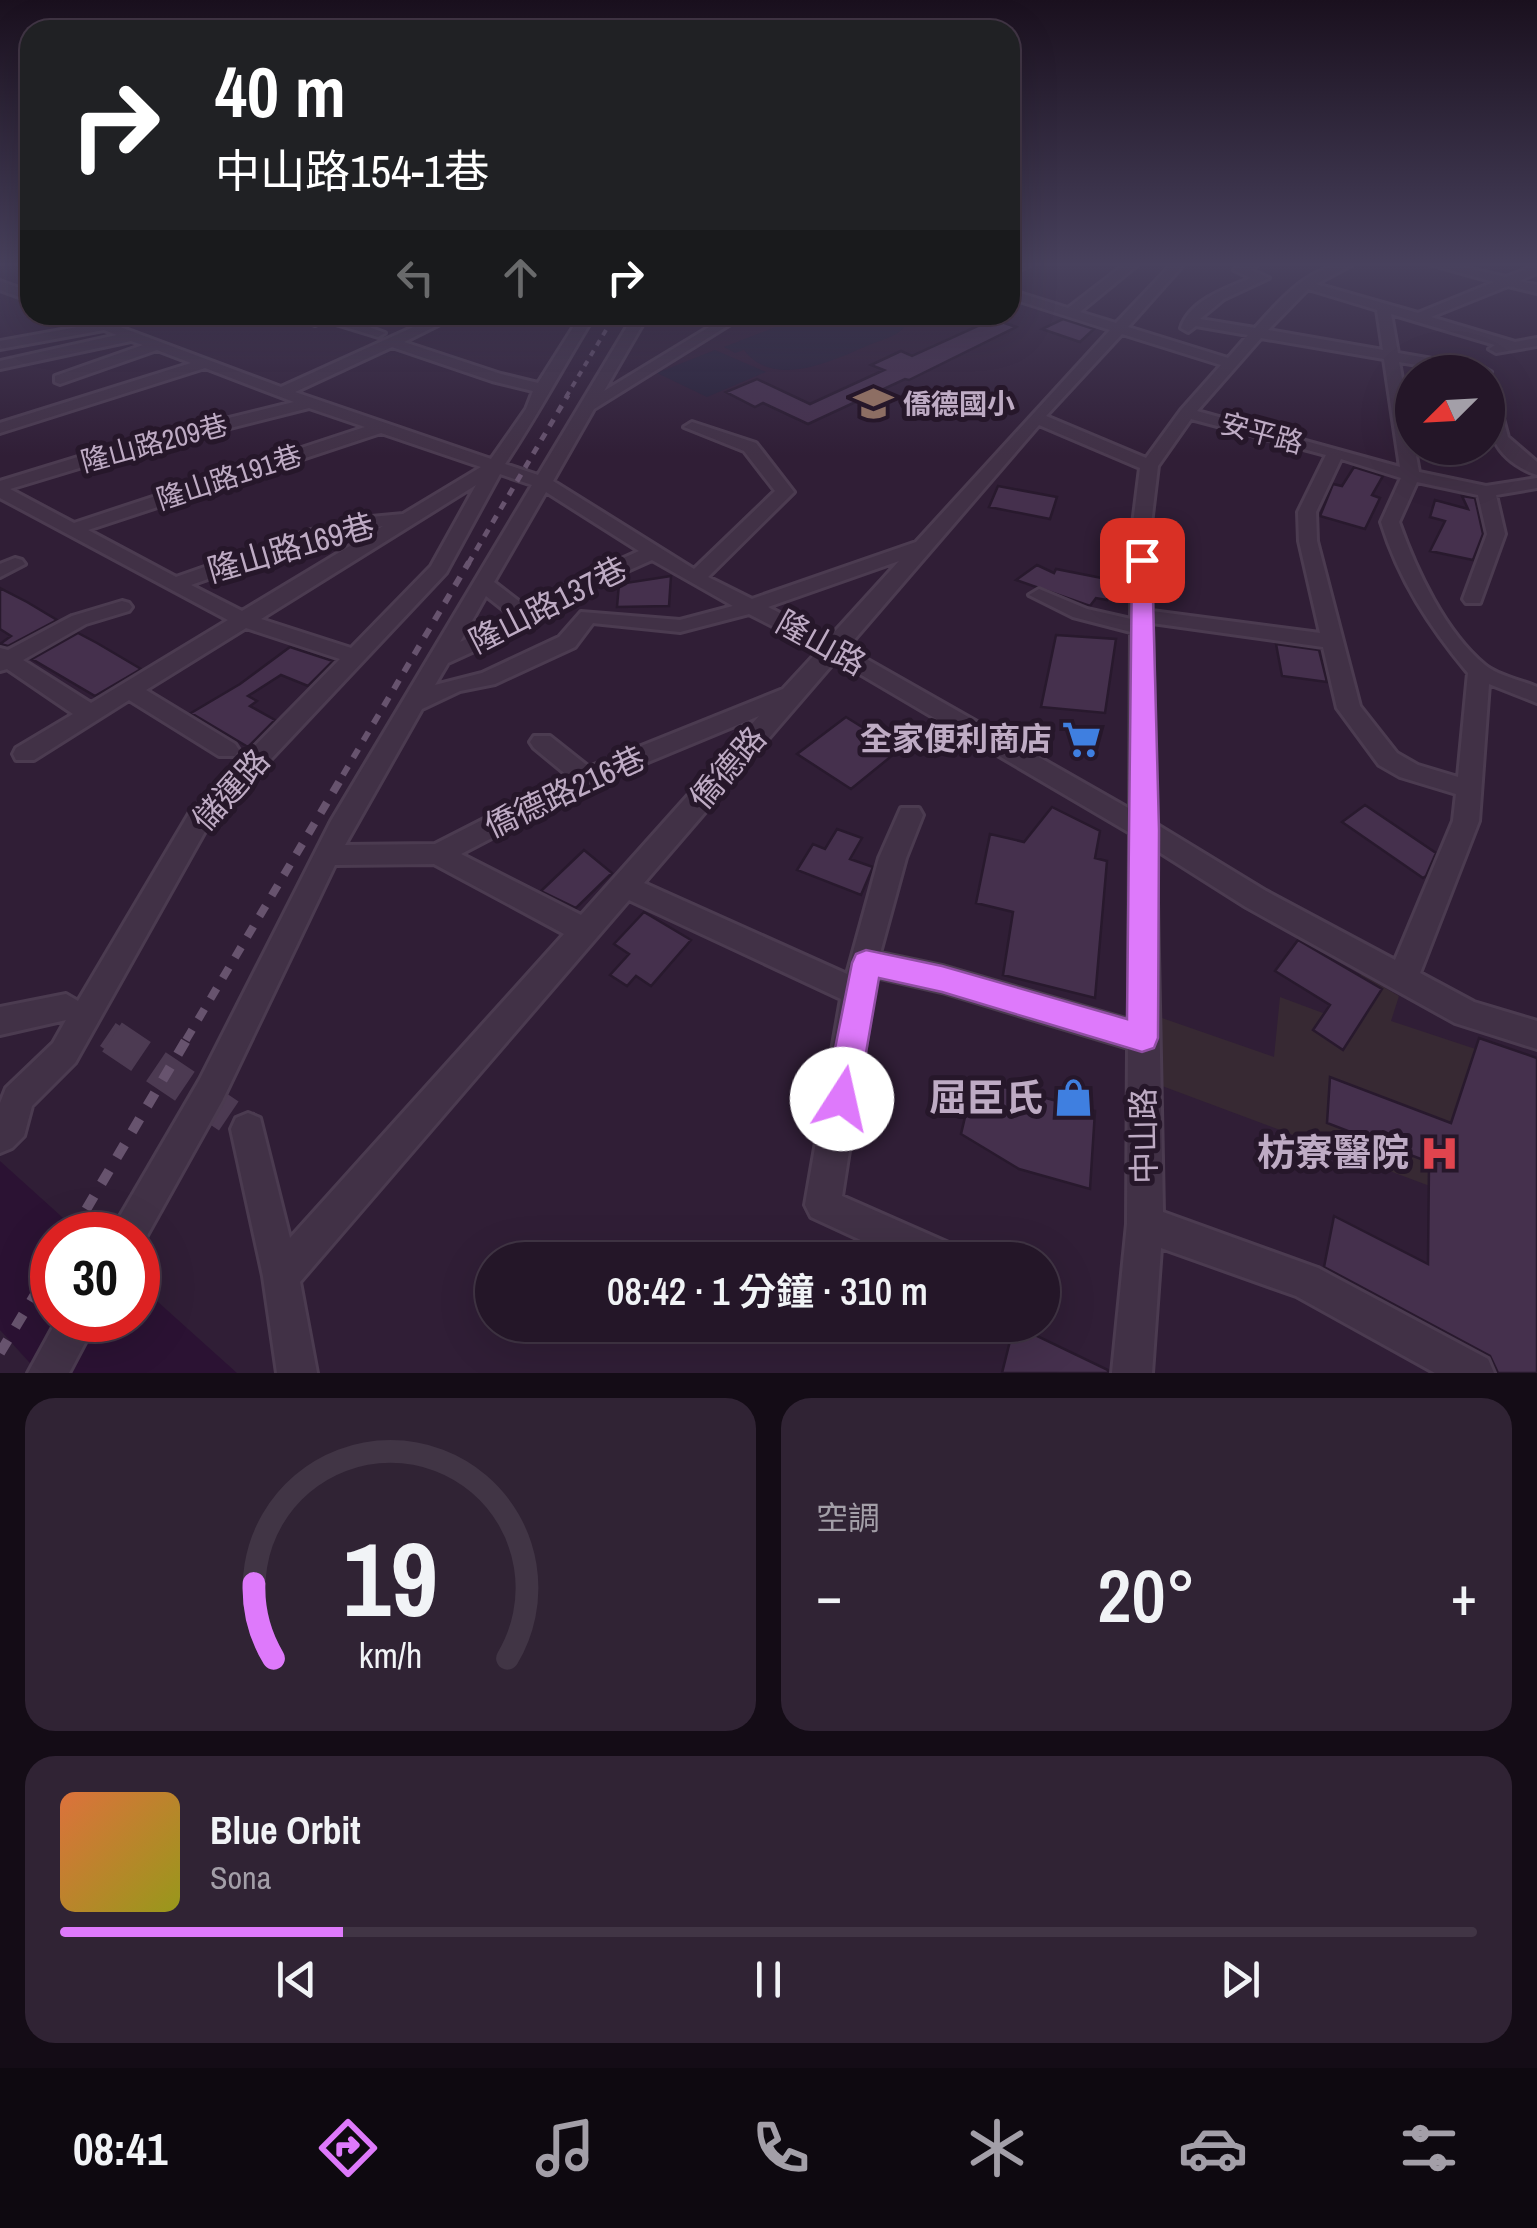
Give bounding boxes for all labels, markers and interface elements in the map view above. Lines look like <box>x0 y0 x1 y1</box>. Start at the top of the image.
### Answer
text: 40 m <box>215 45 346 139</box>
icon: right <box>50 60 180 190</box>
text: 中山路154-1巷 <box>215 140 489 201</box>
icon: left <box>388 250 443 305</box>
icon: ahead <box>493 250 548 305</box>
icon: right <box>598 250 653 305</box>
north arrow <box>1395 355 1505 465</box>
map controls <box>1395 355 1505 465</box>
school or university icon: 僑德國小 <box>852 383 894 425</box>
place label: 僑德國小 <box>903 385 1015 423</box>
street label: 安平路 <box>1217 404 1307 462</box>
street label: 隆山路209巷 <box>76 405 232 481</box>
street label: 隆山路191巷 <box>152 436 306 518</box>
street label: 隆山路169巷 <box>202 503 379 592</box>
pin <box>1100 518 1185 603</box>
icon: arrive <box>1115 533 1170 588</box>
street label: 隆山路137巷 <box>461 546 634 663</box>
street label: 隆山路 <box>769 600 874 685</box>
street label: 僑德路 <box>680 717 775 818</box>
place label: 全家便利商店 <box>860 717 1052 760</box>
supermarket icon: 全家便利商店 <box>1061 718 1103 760</box>
street label: 僑德路216巷 <box>478 736 652 847</box>
street label: 儲運路 <box>183 740 279 840</box>
position arrow <box>790 1047 894 1151</box>
place label: 屈臣氏 <box>929 1072 1043 1123</box>
shop icon: 屈臣氏 <box>1052 1077 1094 1119</box>
street label: 中山路 <box>1121 1088 1166 1184</box>
place label: 枋寮醫院 <box>1257 1127 1409 1178</box>
hospital icon: 枋寮醫院 <box>1418 1132 1460 1174</box>
speed limit sign: 30 <box>30 1212 160 1342</box>
text: 08:42 · 1 分鐘 · 310 m <box>607 1266 928 1317</box>
text: 空調 <box>816 1496 880 1539</box>
text: 19 <box>343 1508 438 1648</box>
text: 20° <box>1097 1544 1196 1645</box>
text: − <box>816 1558 842 1632</box>
text: + <box>1451 1558 1477 1632</box>
text: km/h <box>359 1631 422 1679</box>
text: Blue Orbit <box>210 1805 361 1856</box>
text: Sona <box>210 1856 271 1899</box>
icon: previous <box>269 1952 324 2007</box>
icon: pause <box>741 1952 796 2007</box>
icon: next <box>1213 1952 1268 2007</box>
icon: directions <box>313 2113 383 2183</box>
icon: music <box>530 2113 600 2183</box>
icon: phone <box>746 2113 816 2183</box>
icon: climate <box>962 2113 1032 2183</box>
icon: car <box>1178 2113 1248 2183</box>
icon: filters <box>1394 2113 1464 2183</box>
text: 08:41 <box>73 2118 167 2179</box>

